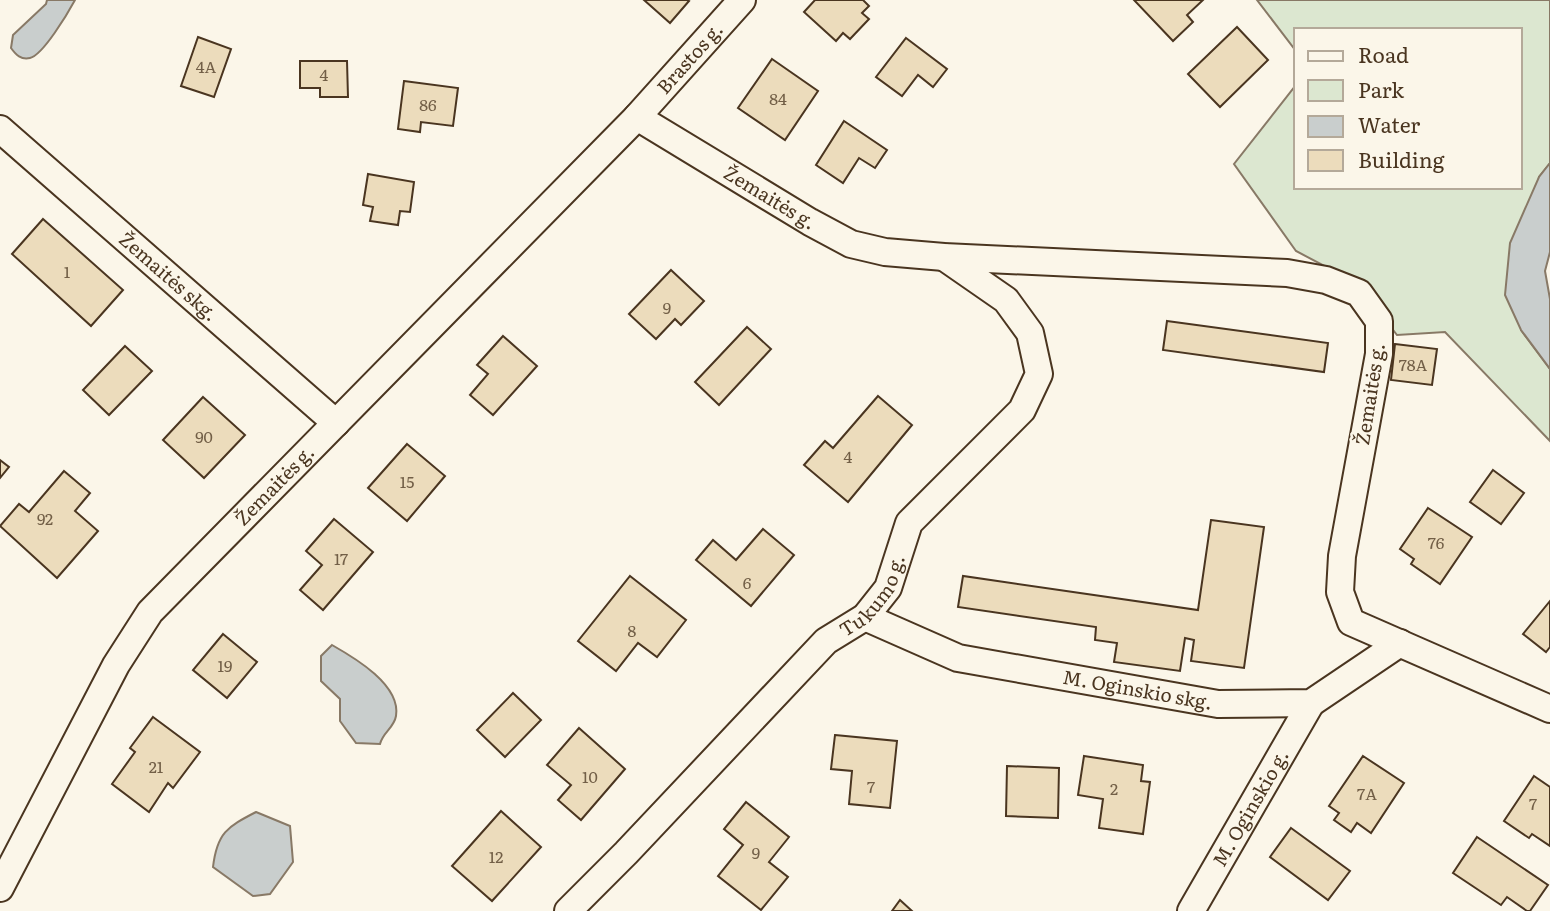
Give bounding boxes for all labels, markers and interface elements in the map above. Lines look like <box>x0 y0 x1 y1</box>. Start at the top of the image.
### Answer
street label: Brastos g. <box>649 16 729 100</box>
legend <box>1294 28 1522 189</box>
text: Road <box>1358 38 1409 69</box>
house number: 4A <box>196 54 217 78</box>
house number: 4 <box>320 62 329 86</box>
text: Park <box>1358 73 1404 104</box>
house number: 84 <box>769 86 787 110</box>
house number: 86 <box>419 92 437 116</box>
text: Water <box>1358 108 1420 139</box>
text: Building <box>1358 143 1445 174</box>
street label: Žemaitės g. <box>719 158 821 236</box>
street label: Žemaitės skg. <box>114 225 225 327</box>
house number: 1 <box>64 259 71 283</box>
house number: 9 <box>663 295 671 319</box>
street label: Žemaitės g. <box>1347 341 1391 447</box>
house number: 78A <box>1399 352 1428 376</box>
house number: 90 <box>195 424 213 448</box>
street label: Žemaitės g. <box>228 438 320 531</box>
house number: 4 <box>844 444 853 468</box>
house number: 15 <box>400 469 414 493</box>
house number: 92 <box>37 506 53 530</box>
house number: 76 <box>1428 530 1445 554</box>
house number: 17 <box>334 546 348 570</box>
street label: Tukumo g. <box>833 551 911 643</box>
house number: 6 <box>743 570 752 594</box>
house number: 8 <box>628 618 637 642</box>
house number: 19 <box>218 653 232 677</box>
street label: M. Oginskio skg. <box>1061 662 1215 716</box>
street label: M. Oginskio g. <box>1205 744 1295 871</box>
house number: 21 <box>149 754 164 778</box>
house number: 10 <box>582 764 598 788</box>
house number: 7 <box>867 774 875 798</box>
house number: 2 <box>1110 776 1118 800</box>
house number: 7A <box>1357 781 1377 805</box>
house number: 7 <box>1529 791 1537 815</box>
house number: 9 <box>752 840 760 864</box>
house number: 12 <box>489 844 503 868</box>

